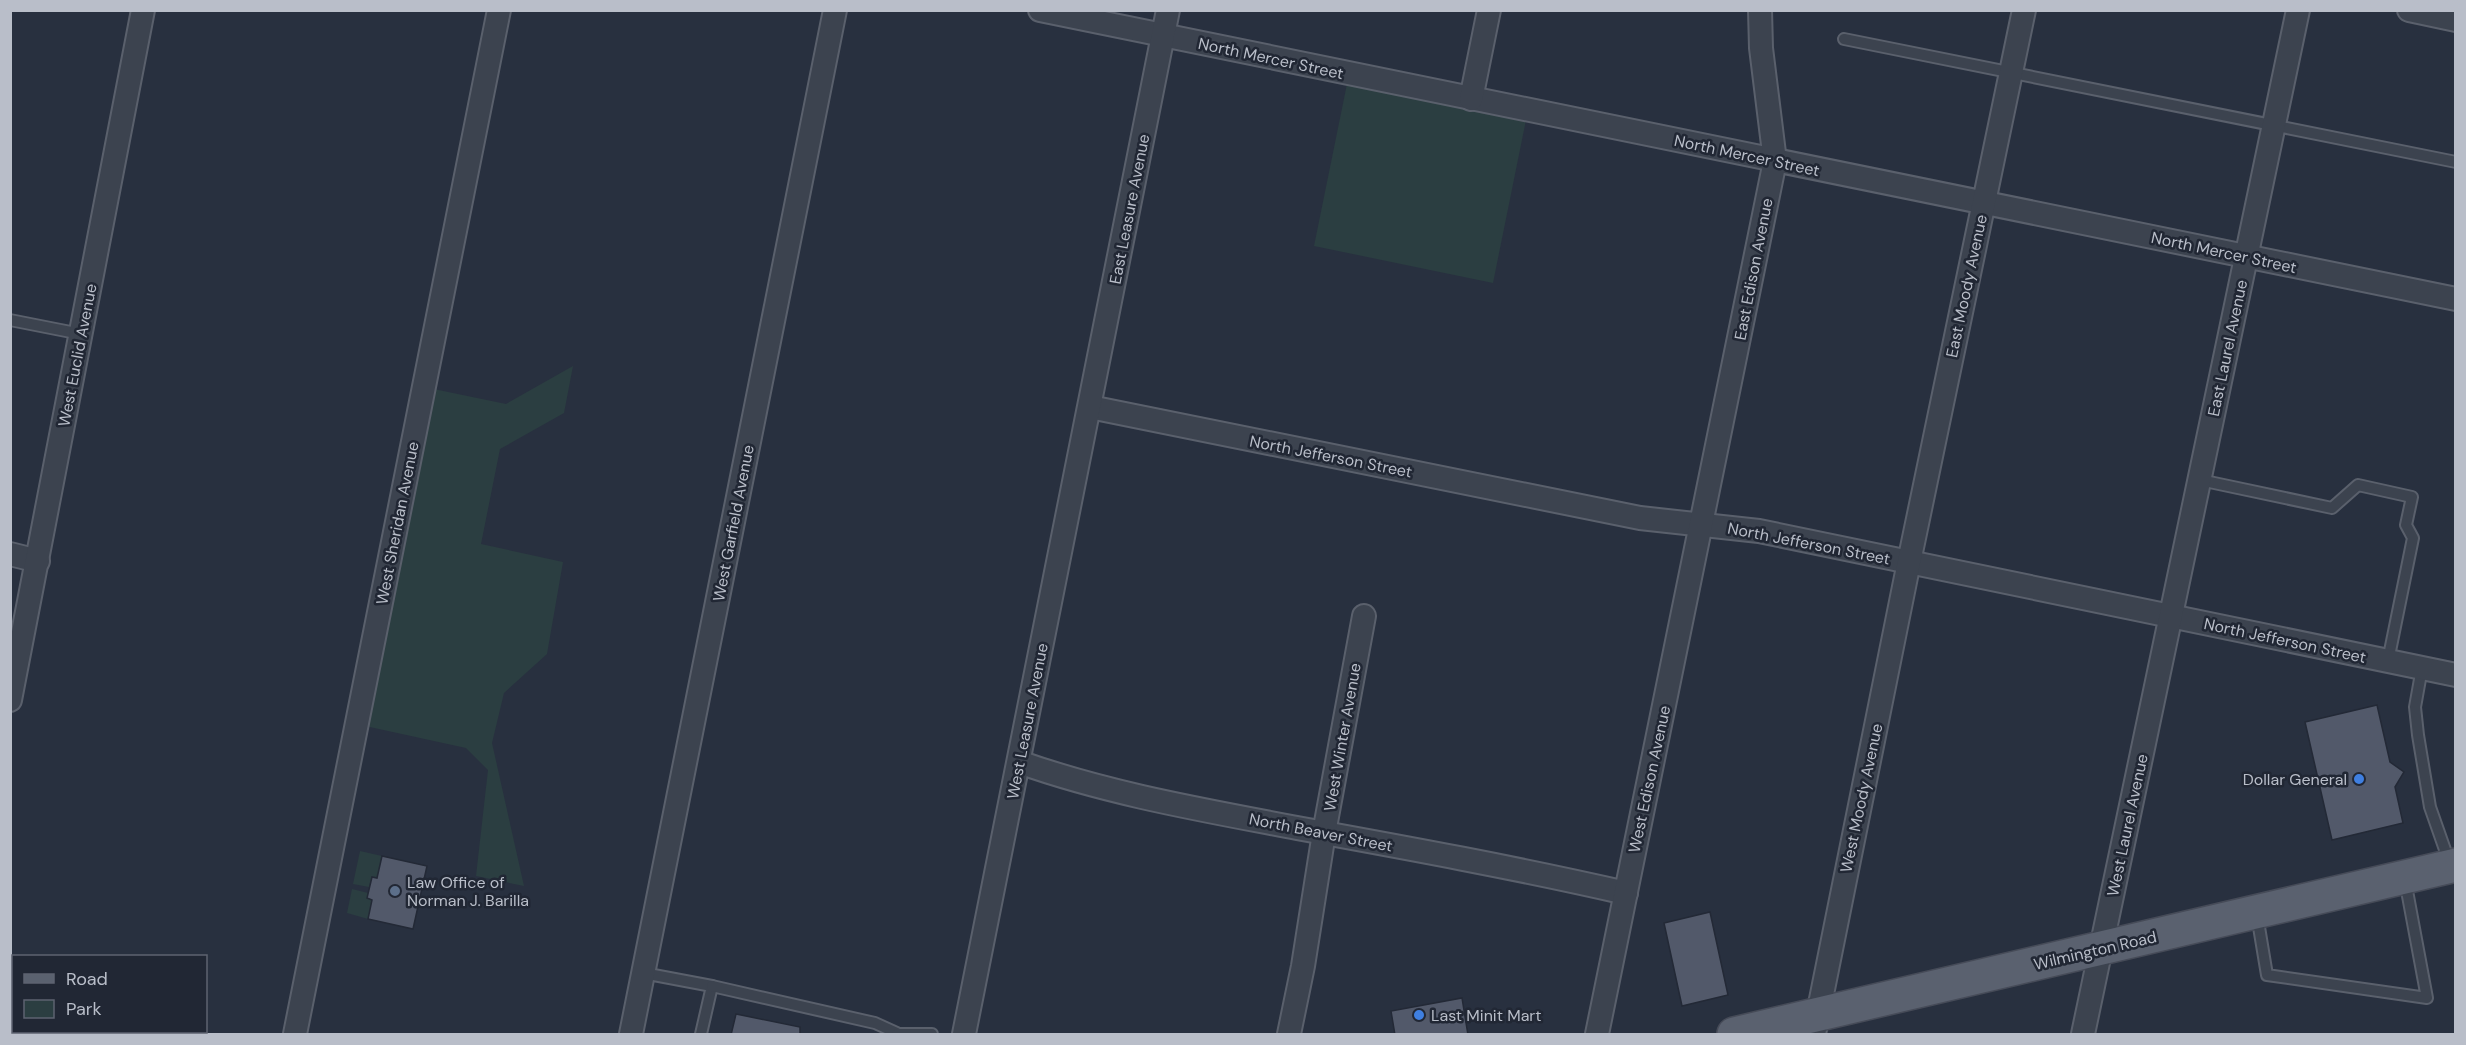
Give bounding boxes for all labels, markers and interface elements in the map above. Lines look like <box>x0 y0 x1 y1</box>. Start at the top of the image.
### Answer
street label: North Mercer Street <box>1196 33 1346 84</box>
street label: North Mercer Street <box>1672 130 1822 181</box>
street label: East Leasure Avenue <box>1105 132 1154 286</box>
street label: East Edison Avenue <box>1729 196 1778 342</box>
street label: East Moody Avenue <box>1941 213 1992 360</box>
street label: North Mercer Street <box>2149 227 2299 278</box>
street label: East Laurel Avenue <box>2203 278 2252 418</box>
street label: West Euclid Avenue <box>53 282 102 428</box>
street label: North Jefferson Street <box>1248 430 1414 483</box>
street label: West Sheridan Avenue <box>371 440 424 606</box>
street label: West Garfield Avenue <box>708 443 759 603</box>
street label: North Jefferson Street <box>1726 517 1892 570</box>
street label: North Jefferson Street <box>2202 613 2368 668</box>
street label: West Leasure Avenue <box>1002 641 1053 801</box>
street label: West Winter Avenue <box>1319 661 1366 813</box>
street label: West Edison Avenue <box>1624 703 1675 855</box>
street label: West Moody Avenue <box>1835 722 1888 875</box>
street label: West Laurel Avenue <box>2102 752 2153 898</box>
place label: Dollar General <box>2243 769 2347 790</box>
marker: Dollar General <box>2352 772 2366 786</box>
street label: North Beaver Street <box>1247 808 1395 857</box>
place label: Law Office of Norman J. Barilla <box>407 872 529 911</box>
marker: Law Office of Norman J. Barilla <box>388 884 402 898</box>
street label: Wilmington Road <box>2032 926 2159 975</box>
legend <box>12 955 207 1033</box>
text: Road <box>66 967 108 991</box>
text: Park <box>66 997 102 1021</box>
place label: Last Minit Mart <box>1431 1005 1542 1026</box>
marker: Last Minit Mart <box>1412 1008 1426 1022</box>

